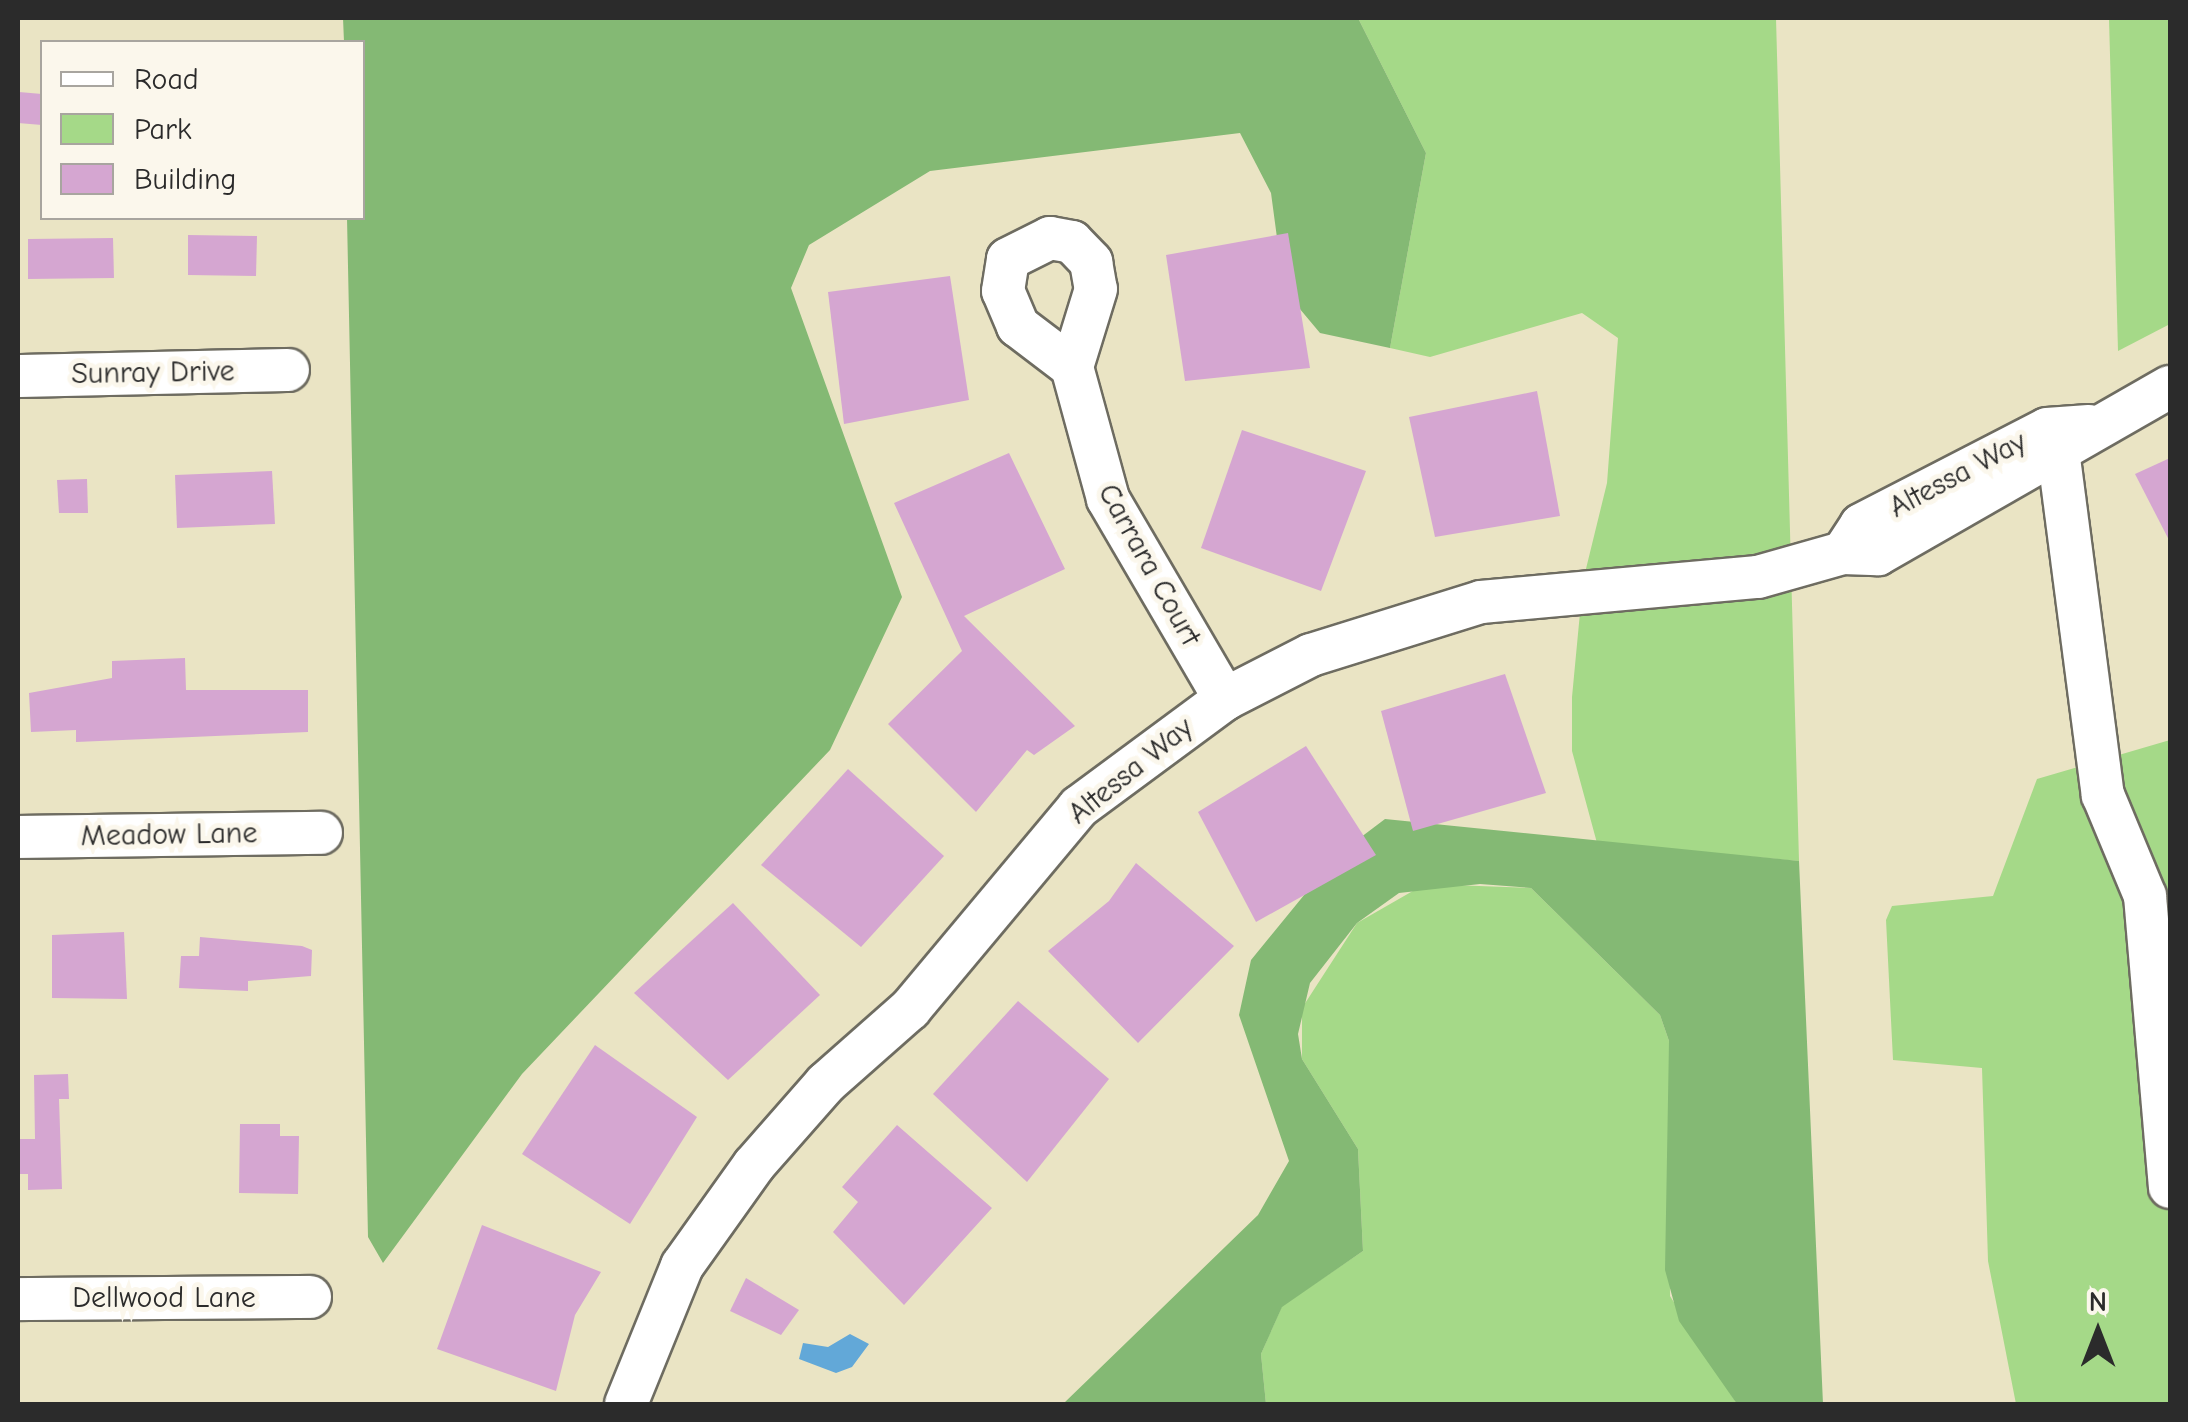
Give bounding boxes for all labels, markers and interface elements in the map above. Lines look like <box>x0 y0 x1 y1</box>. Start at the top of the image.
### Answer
legend <box>40 40 365 220</box>
text: Road <box>134 62 199 97</box>
text: Park <box>134 112 191 147</box>
text: Building <box>134 162 237 197</box>
street label: Sunray Drive <box>71 354 235 392</box>
street label: Altessa Way <box>1883 424 2033 526</box>
street label: Carrara Court <box>1090 478 1208 652</box>
street label: Altessa Way <box>1061 710 1201 832</box>
street label: Meadow Lane <box>80 815 258 855</box>
street label: Dellwood Lane <box>72 1280 256 1316</box>
north arrow <box>2048 1282 2148 1382</box>
text: N <box>2089 1286 2107 1318</box>

